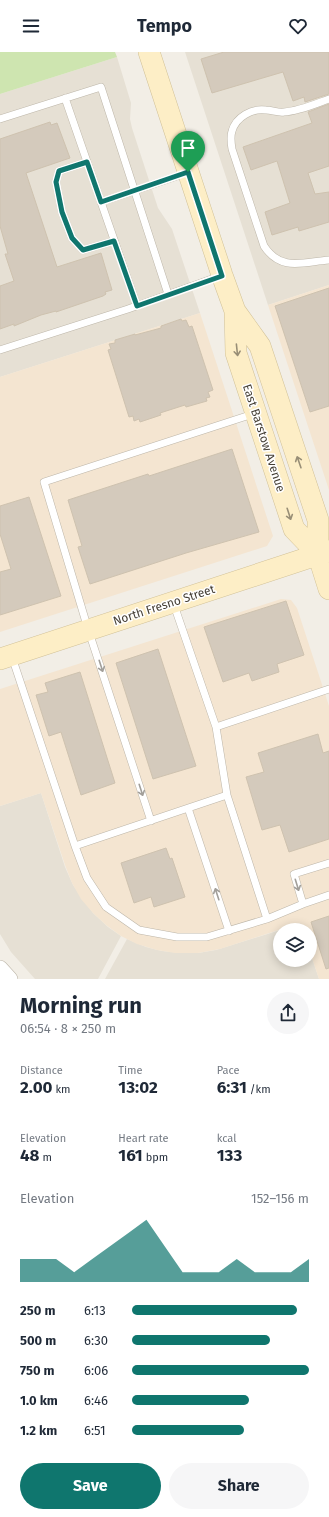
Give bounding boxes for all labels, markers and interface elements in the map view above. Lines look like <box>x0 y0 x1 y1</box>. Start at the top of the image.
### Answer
icon: menu <box>20 15 42 37</box>
text: Tempo <box>137 15 192 37</box>
icon: heart <box>287 15 309 37</box>
pin <box>171 131 205 172</box>
icon: arrive <box>177 137 199 159</box>
one-way arrow <box>233 343 240 356</box>
street label: East Barstow Avenue <box>240 382 288 494</box>
one-way arrow <box>295 456 302 469</box>
one-way arrow <box>286 507 293 520</box>
street label: North Fresno Street <box>111 582 217 628</box>
one-way arrow <box>97 660 105 672</box>
one-way arrow <box>138 783 145 796</box>
one-way arrow <box>294 878 301 891</box>
one-way arrow <box>213 888 220 901</box>
map controls <box>273 923 317 967</box>
button: layers <box>273 923 317 967</box>
text: Morning run <box>20 992 142 1019</box>
button: share <box>267 992 309 1034</box>
text: 06:54 · 8 × 250 m <box>20 1021 116 1036</box>
text: Distance <box>20 1064 63 1077</box>
text: Time <box>118 1064 143 1077</box>
text: Pace <box>217 1064 239 1077</box>
text: 2.00 <box>20 1077 53 1098</box>
text: 13:02 <box>118 1077 158 1098</box>
text: 6:31 <box>217 1077 247 1098</box>
text: km <box>53 1083 71 1096</box>
text: /km <box>247 1083 271 1096</box>
text: Elevation <box>20 1132 66 1145</box>
text: Heart rate <box>118 1132 168 1145</box>
text: kcal <box>217 1132 236 1145</box>
text: 48 <box>20 1145 39 1166</box>
text: 161 <box>118 1145 143 1166</box>
text: 133 <box>217 1145 242 1166</box>
text: m <box>39 1151 52 1164</box>
text: bpm <box>143 1151 168 1164</box>
text: Elevation <box>20 1191 74 1206</box>
text: 152–156 m <box>251 1191 309 1206</box>
text: 250 m <box>20 1303 55 1318</box>
text: 6:13 <box>84 1303 106 1318</box>
text: 500 m <box>20 1333 56 1348</box>
text: 6:30 <box>84 1333 108 1348</box>
text: 750 m <box>20 1363 55 1378</box>
text: 6:06 <box>84 1363 108 1378</box>
text: 1.0 km <box>20 1393 58 1408</box>
text: 6:46 <box>84 1393 108 1408</box>
text: 1.2 km <box>20 1423 57 1438</box>
text: 6:51 <box>84 1423 106 1438</box>
button: Save <box>20 1463 161 1509</box>
button: Share <box>169 1463 309 1509</box>

